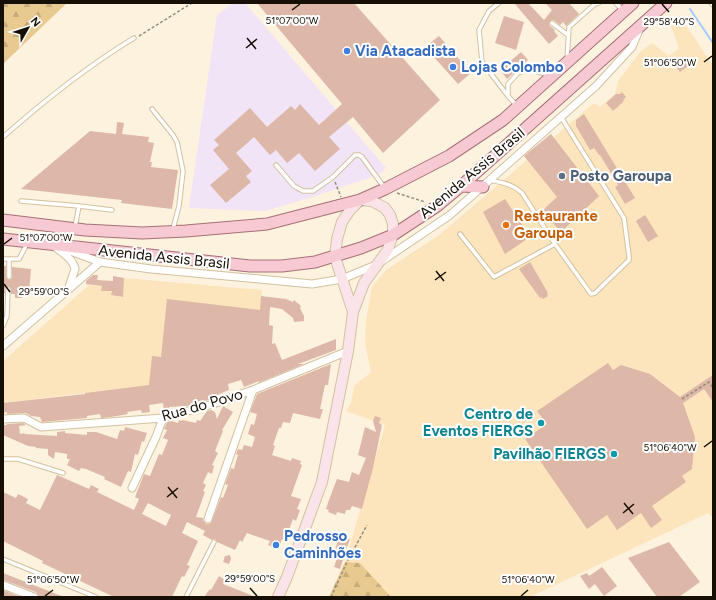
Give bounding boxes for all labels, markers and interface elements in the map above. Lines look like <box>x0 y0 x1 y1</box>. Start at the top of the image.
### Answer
north arrow <box>8 8 48 48</box>
text: 51°07'00"W <box>266 14 319 27</box>
text: N <box>28 15 43 29</box>
text: 29°58'40"S <box>644 15 694 28</box>
place label: Via Atacadista <box>355 42 456 60</box>
marker: Via Atacadista <box>342 46 352 56</box>
text: 51°06'50"W <box>644 56 697 69</box>
place label: Lojas Colombo <box>461 58 564 76</box>
marker: Lojas Colombo <box>448 62 458 72</box>
street label: Avenida Assis Brasil <box>416 124 528 222</box>
place label: Posto Garoupa <box>570 167 672 185</box>
marker: Posto Garoupa <box>557 171 567 181</box>
place label: Restaurante Garoupa <box>514 207 598 242</box>
marker: Restaurante Garoupa <box>501 220 511 230</box>
text: 51°07'00"W <box>20 231 73 244</box>
street label: Avenida Assis Brasil <box>98 241 230 273</box>
text: 29°59'00"S <box>19 285 69 298</box>
street label: Rua do Povo <box>159 385 245 425</box>
place label: Centro de Eventos FIERGS <box>423 405 534 440</box>
marker: Centro de Eventos FIERGS <box>536 418 546 428</box>
text: 51°06'40"W <box>643 441 697 454</box>
place label: Pavilhão FIERGS <box>493 445 606 463</box>
marker: Pavilhão FIERGS <box>609 449 619 459</box>
place label: Pedrosso Caminhões <box>284 527 361 562</box>
marker: Pedrosso Caminhões <box>271 540 281 550</box>
text: 29°59'00"S <box>225 572 275 585</box>
text: 51°06'50"W <box>27 573 80 586</box>
text: 51°06'40"W <box>501 573 555 586</box>

